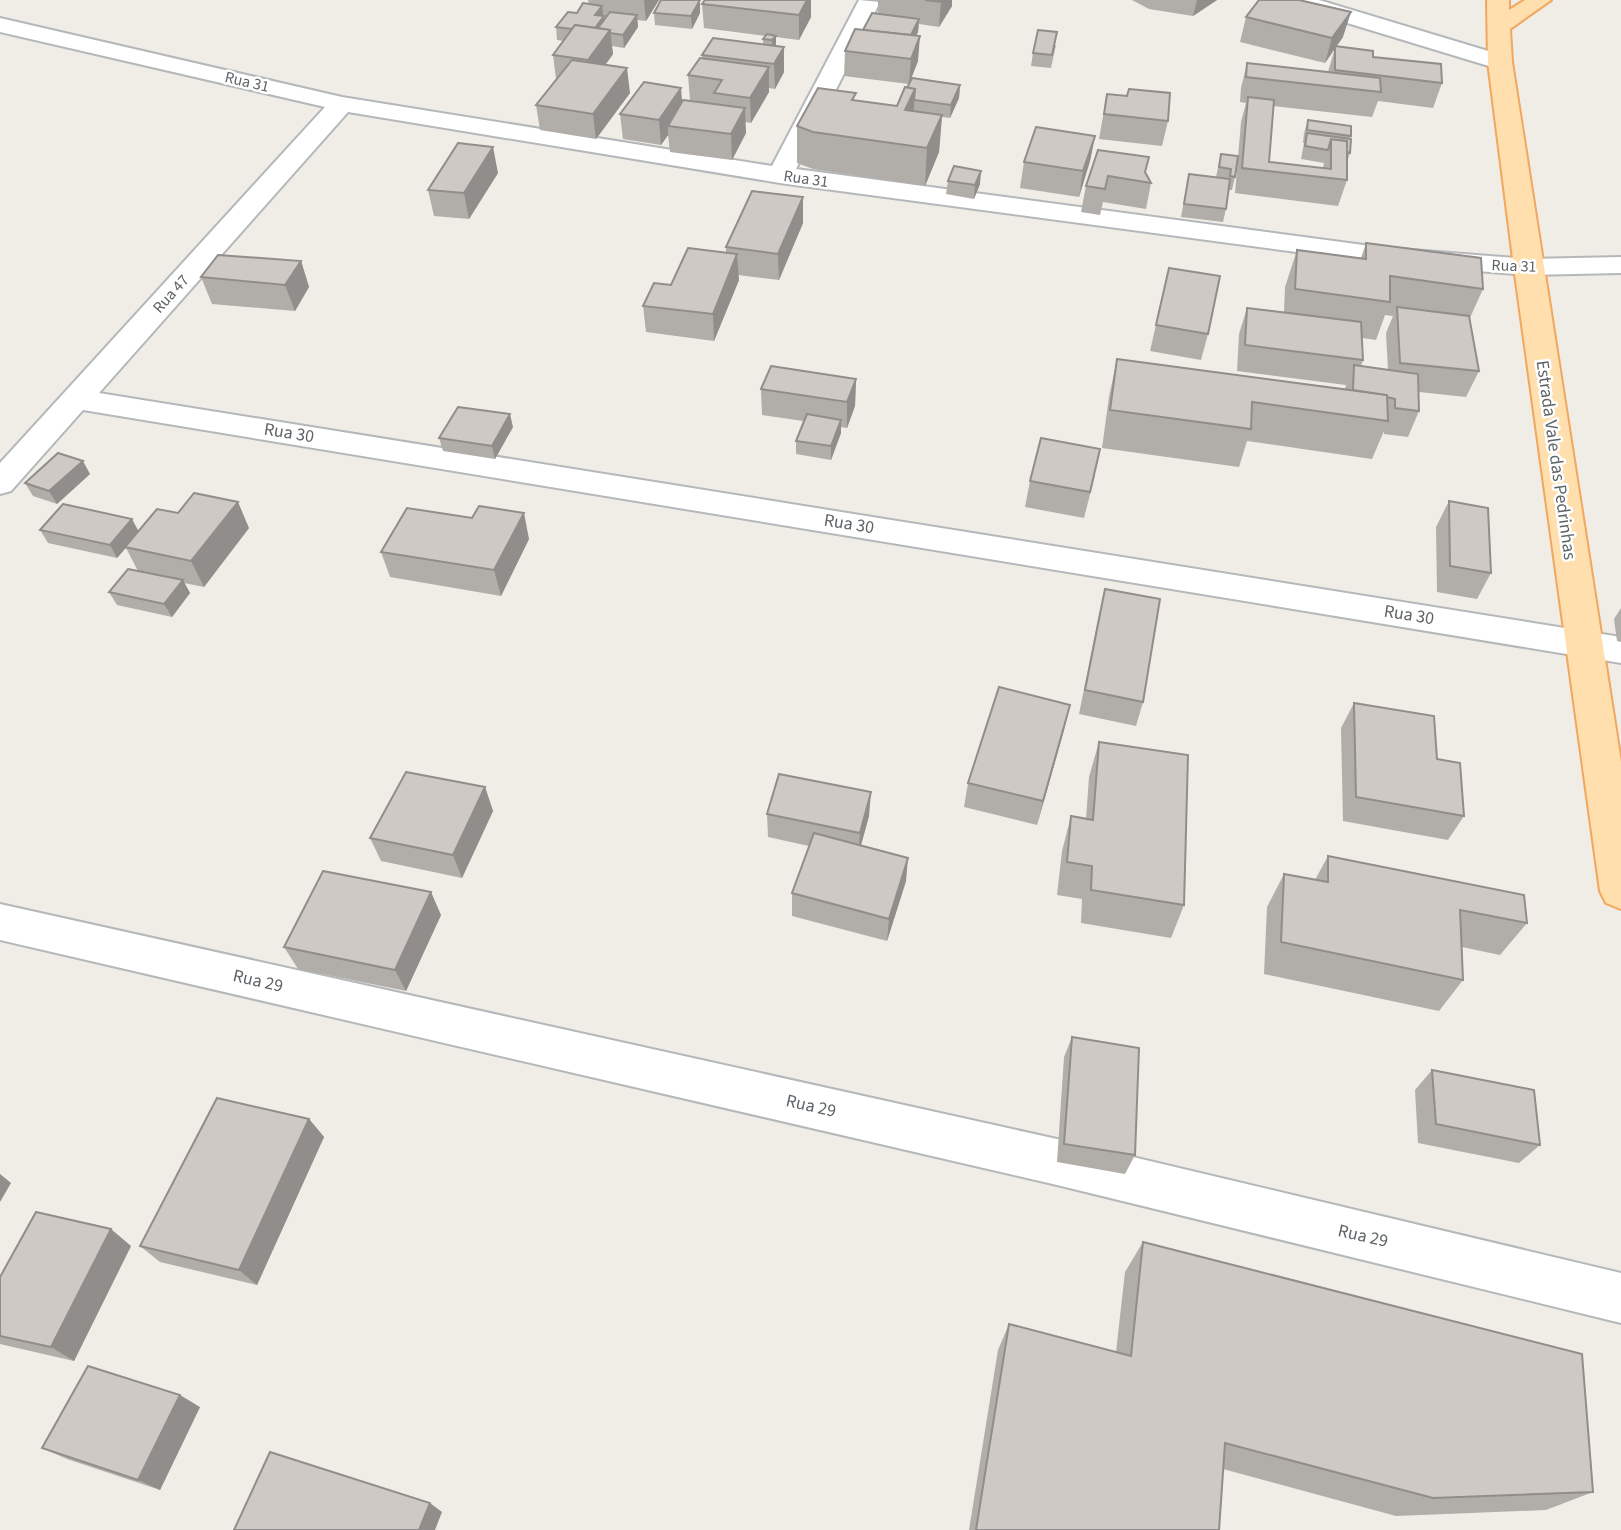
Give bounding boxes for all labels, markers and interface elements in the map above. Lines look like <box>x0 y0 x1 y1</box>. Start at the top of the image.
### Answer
street label: Rua 31 <box>223 66 271 98</box>
street label: Rua 31 <box>782 165 830 193</box>
street label: Rua 31 <box>1491 254 1537 278</box>
street label: Rua 47 <box>148 270 194 318</box>
street label: Estrada Vale das Pedrinhas <box>1530 359 1582 561</box>
street label: Rua 30 <box>262 417 316 449</box>
street label: Rua 30 <box>822 508 876 540</box>
street label: Rua 30 <box>1382 599 1436 631</box>
street label: Rua 29 <box>231 963 286 999</box>
street label: Rua 29 <box>784 1088 839 1124</box>
street label: Rua 29 <box>1336 1218 1391 1254</box>

